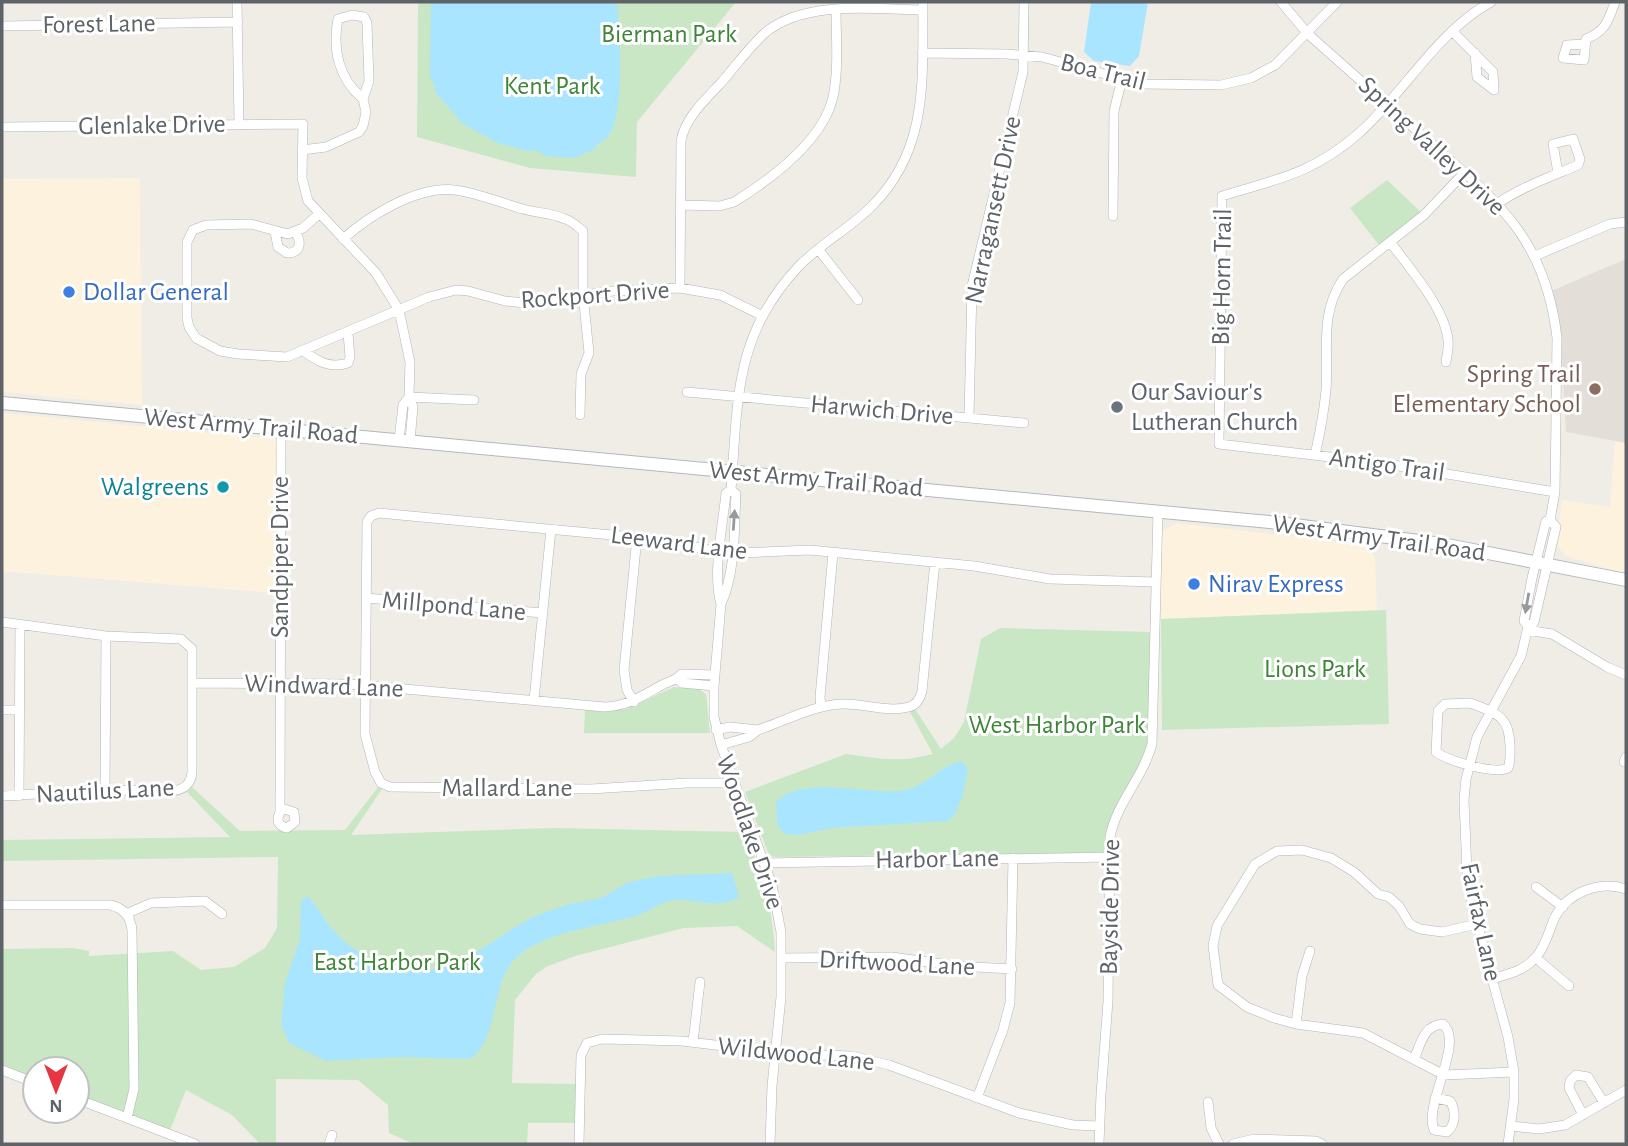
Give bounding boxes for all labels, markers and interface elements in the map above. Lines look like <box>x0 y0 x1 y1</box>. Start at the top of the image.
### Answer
street label: Forest Lane <box>42 10 156 38</box>
park label: Bierman Park <box>601 21 737 47</box>
street label: Boa Trail <box>1058 49 1148 95</box>
street label: Spring Valley Drive <box>1354 72 1510 220</box>
park label: Kent Park <box>504 73 600 99</box>
street label: Glenlake Drive <box>78 111 226 139</box>
street label: Narragansett Drive <box>960 114 1026 306</box>
street label: Big Horn Trail <box>1208 208 1236 346</box>
street label: Rockport Drive <box>520 277 670 313</box>
place label: Dollar General <box>83 279 229 305</box>
marker: Dollar General <box>61 284 77 300</box>
place label: Spring Trail Elementary School <box>1392 361 1581 417</box>
place label: Our Saviour's Lutheran Church <box>1131 379 1298 435</box>
marker: Spring Trail Elementary School <box>1587 381 1603 397</box>
street label: Harwich Drive <box>809 391 955 429</box>
marker: Our Saviour's Lutheran Church <box>1109 399 1125 415</box>
street label: West Army Trail Road <box>143 404 359 448</box>
street label: Antigo Trail <box>1328 444 1446 486</box>
street label: West Army Trail Road <box>708 457 924 501</box>
place label: Walgreens <box>101 474 209 500</box>
street label: Sandpiper Drive <box>267 476 293 638</box>
marker: Walgreens <box>215 479 231 495</box>
one-way arrow <box>729 509 740 531</box>
street label: West Army Trail Road <box>1271 510 1487 566</box>
street label: Leeward Lane <box>609 522 749 564</box>
place label: Nirav Express <box>1208 571 1344 597</box>
marker: Nirav Express <box>1186 576 1202 592</box>
street label: Millpond Lane <box>381 587 527 625</box>
one-way arrow <box>1521 592 1532 614</box>
park label: Lions Park <box>1264 656 1366 682</box>
street label: Windward Lane <box>244 670 404 702</box>
park label: West Harbor Park <box>968 712 1146 738</box>
street label: Woodlake Drive <box>711 752 789 912</box>
street label: Nautilus Lane <box>35 774 175 808</box>
street label: Mallard Lane <box>442 775 572 801</box>
street label: Bayside Drive <box>1096 839 1124 975</box>
street label: Harbor Lane <box>875 845 999 873</box>
street label: Fairfax Lane <box>1456 860 1506 984</box>
street label: Driftwood Lane <box>818 946 976 980</box>
park label: East Harbor Park <box>313 949 481 975</box>
street label: Wildwood Lane <box>716 1033 876 1075</box>
north arrow <box>21 1055 91 1125</box>
text: N <box>49 1096 63 1115</box>

